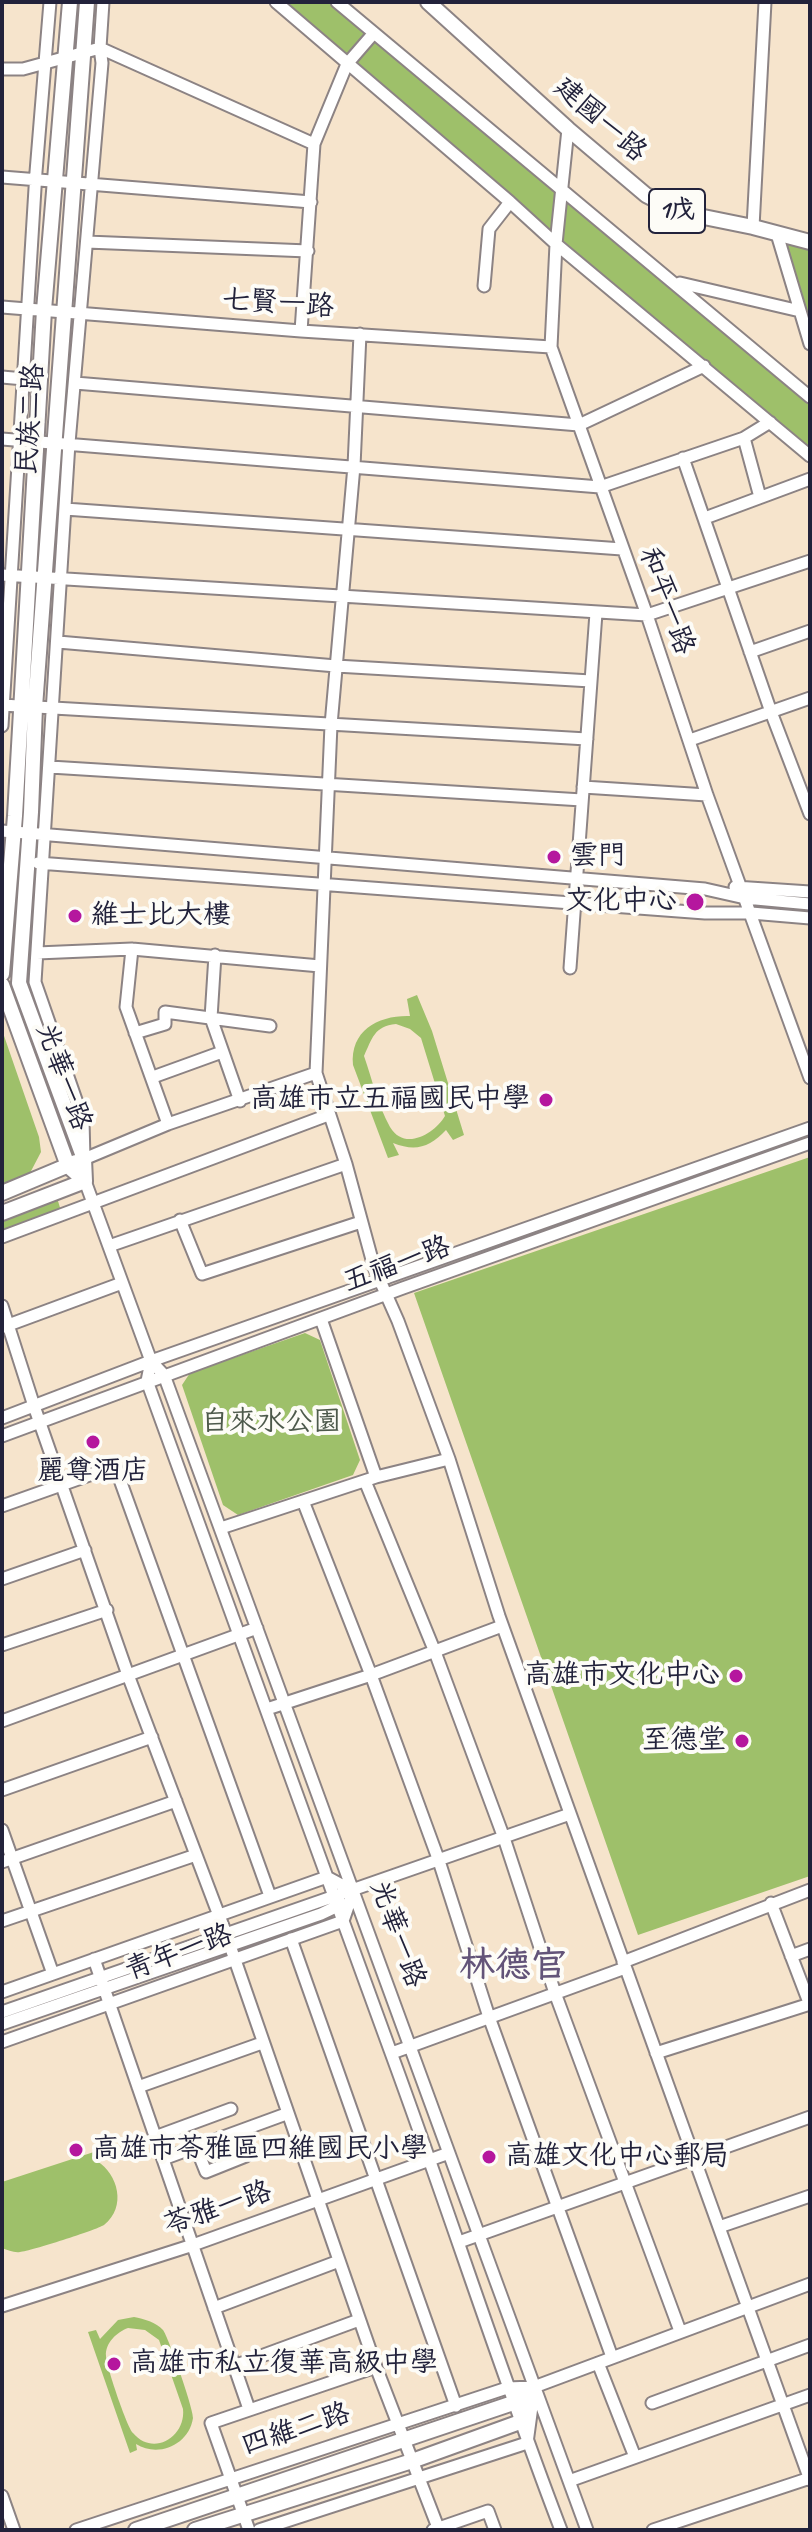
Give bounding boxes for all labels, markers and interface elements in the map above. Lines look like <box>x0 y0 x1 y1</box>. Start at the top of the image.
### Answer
street label: 建國一路 <box>547 71 653 169</box>
road number: 1戊 <box>649 189 705 233</box>
street label: 七賢一路 <box>221 283 335 325</box>
street label: 民族二路 <box>10 362 52 476</box>
street label: 和平一路 <box>631 543 701 659</box>
place label: 雲門 <box>570 840 626 874</box>
marker: 雲門 <box>545 848 563 866</box>
place label: 文化中心 <box>565 885 677 919</box>
marker: 文化中心 <box>684 891 706 913</box>
place label: 維士比大樓 <box>91 899 231 933</box>
marker: 維士比大樓 <box>66 907 84 925</box>
street label: 光華一路 <box>28 1019 98 1135</box>
place label: 高雄市立五福國民中學 <box>250 1083 530 1117</box>
marker: 高雄市立五福國民中學 <box>537 1091 555 1109</box>
street label: 五福一路 <box>339 1230 455 1300</box>
park label: 自來水公園 <box>201 1406 341 1440</box>
marker: 麗尊酒店 <box>84 1433 102 1451</box>
place label: 麗尊酒店 <box>37 1455 149 1489</box>
place label: 高雄市文化中心 <box>524 1659 720 1693</box>
marker: 高雄市文化中心 <box>727 1667 745 1685</box>
place label: 至德堂 <box>642 1724 726 1758</box>
marker: 至德堂 <box>733 1732 751 1750</box>
street label: 光華一路 <box>362 1876 432 1992</box>
street label: 青年一路 <box>121 1918 237 1988</box>
district label: 林德官 <box>459 1945 567 1989</box>
place label: 高雄市苓雅區四維國民小學 <box>92 2133 428 2167</box>
place label: 高雄文化中心郵局 <box>505 2140 729 2174</box>
marker: 高雄市苓雅區四維國民小學 <box>67 2141 85 2159</box>
marker: 高雄文化中心郵局 <box>480 2148 498 2166</box>
street label: 苓雅一路 <box>160 2175 276 2243</box>
place label: 高雄市私立復華高級中學 <box>130 2347 438 2381</box>
marker: 高雄市私立復華高級中學 <box>105 2355 123 2373</box>
street label: 四維二路 <box>238 2397 354 2463</box>

